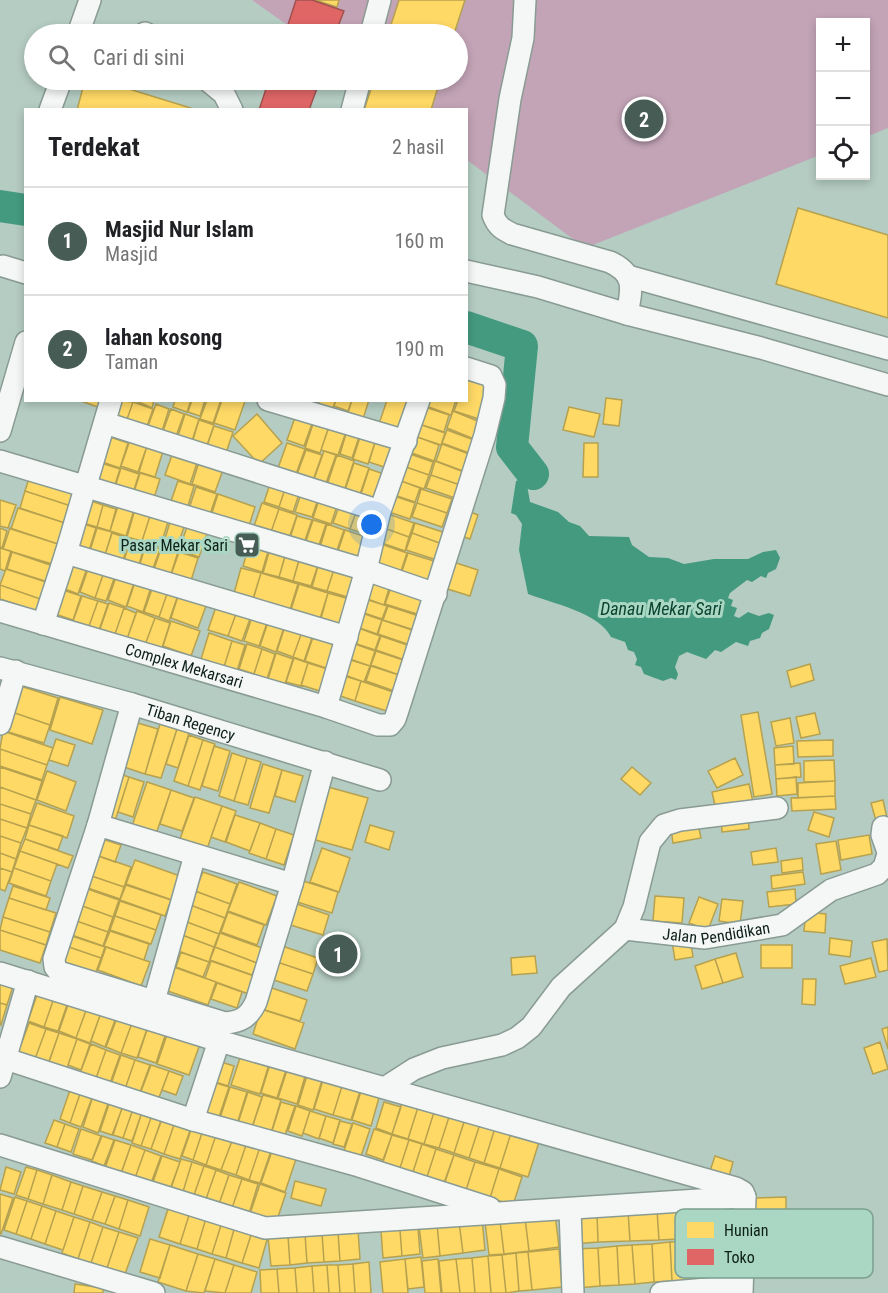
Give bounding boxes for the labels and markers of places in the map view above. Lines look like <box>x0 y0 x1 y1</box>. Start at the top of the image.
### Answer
pin: 2 <box>624 96 664 142</box>
supermarket icon: Pasar Mekar Sari <box>232 530 262 560</box>
place label: Pasar Mekar Sari <box>121 536 228 555</box>
pin: 1 <box>318 932 358 976</box>

